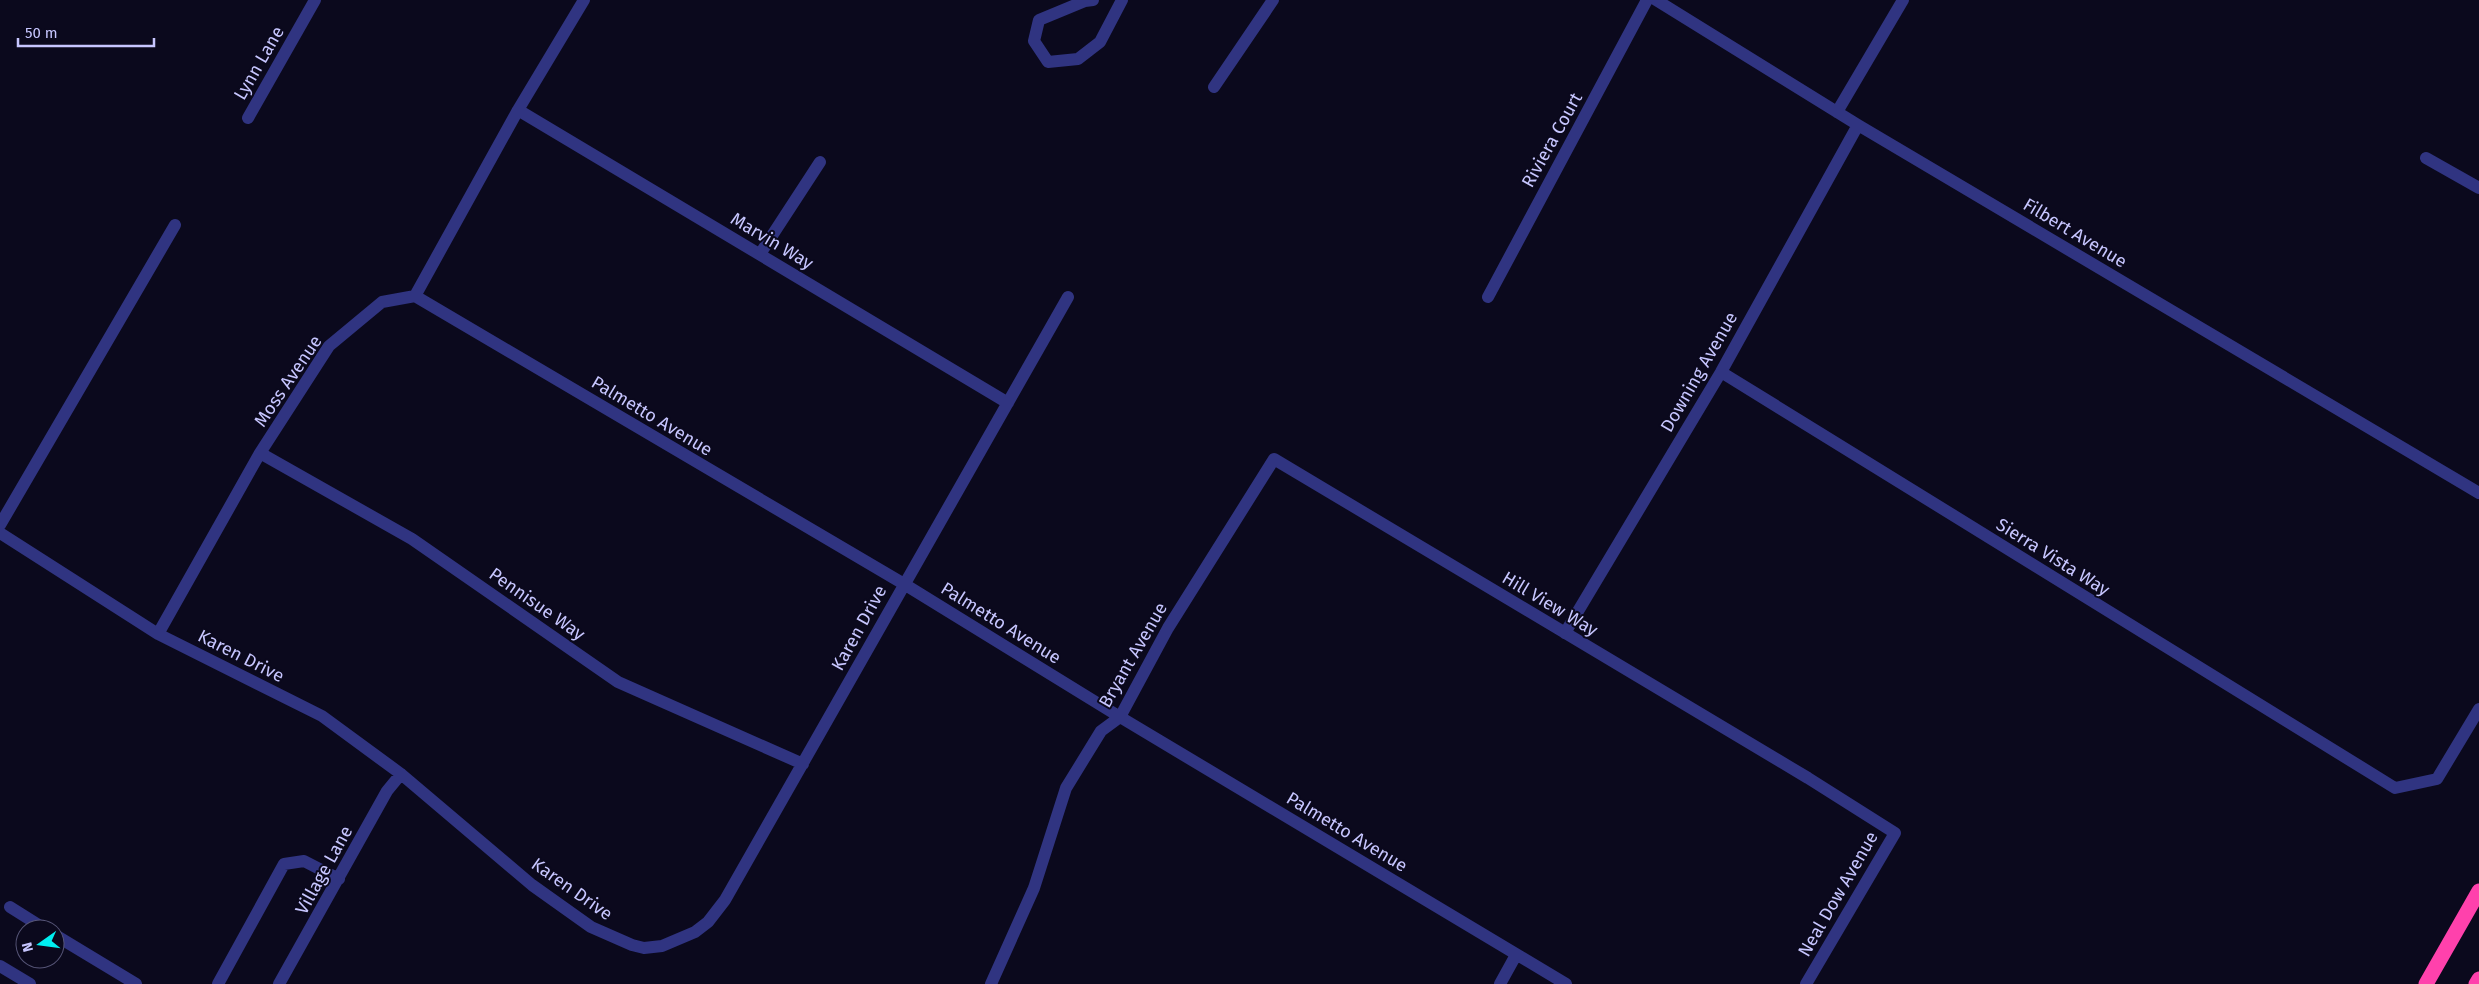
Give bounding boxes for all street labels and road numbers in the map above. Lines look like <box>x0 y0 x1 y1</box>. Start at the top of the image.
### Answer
street label: Lynn Lane <box>229 22 289 104</box>
street label: Riviera Court <box>1517 88 1587 191</box>
street label: Filbert Avenue <box>2019 193 2131 273</box>
street label: Marvin Way <box>727 208 818 274</box>
street label: Downing Avenue <box>1656 308 1742 436</box>
street label: Moss Avenue <box>249 331 327 431</box>
street label: Palmetto Avenue <box>587 371 717 461</box>
street label: Sierra Vista Way <box>1992 513 2114 601</box>
street label: Pennisue Way <box>485 563 589 645</box>
street label: Hill View Way <box>1498 567 1602 641</box>
street label: Palmetto Avenue <box>937 577 1065 669</box>
street label: Karen Drive <box>827 582 891 674</box>
street label: Bryant Avenue <box>1094 598 1172 712</box>
street label: Karen Drive <box>194 625 288 687</box>
street label: Palmetto Avenue <box>1282 787 1412 877</box>
street label: Village Lane <box>291 822 357 918</box>
street label: Neal Dow Avenue <box>1793 827 1883 961</box>
street label: Karen Drive <box>527 853 617 925</box>

